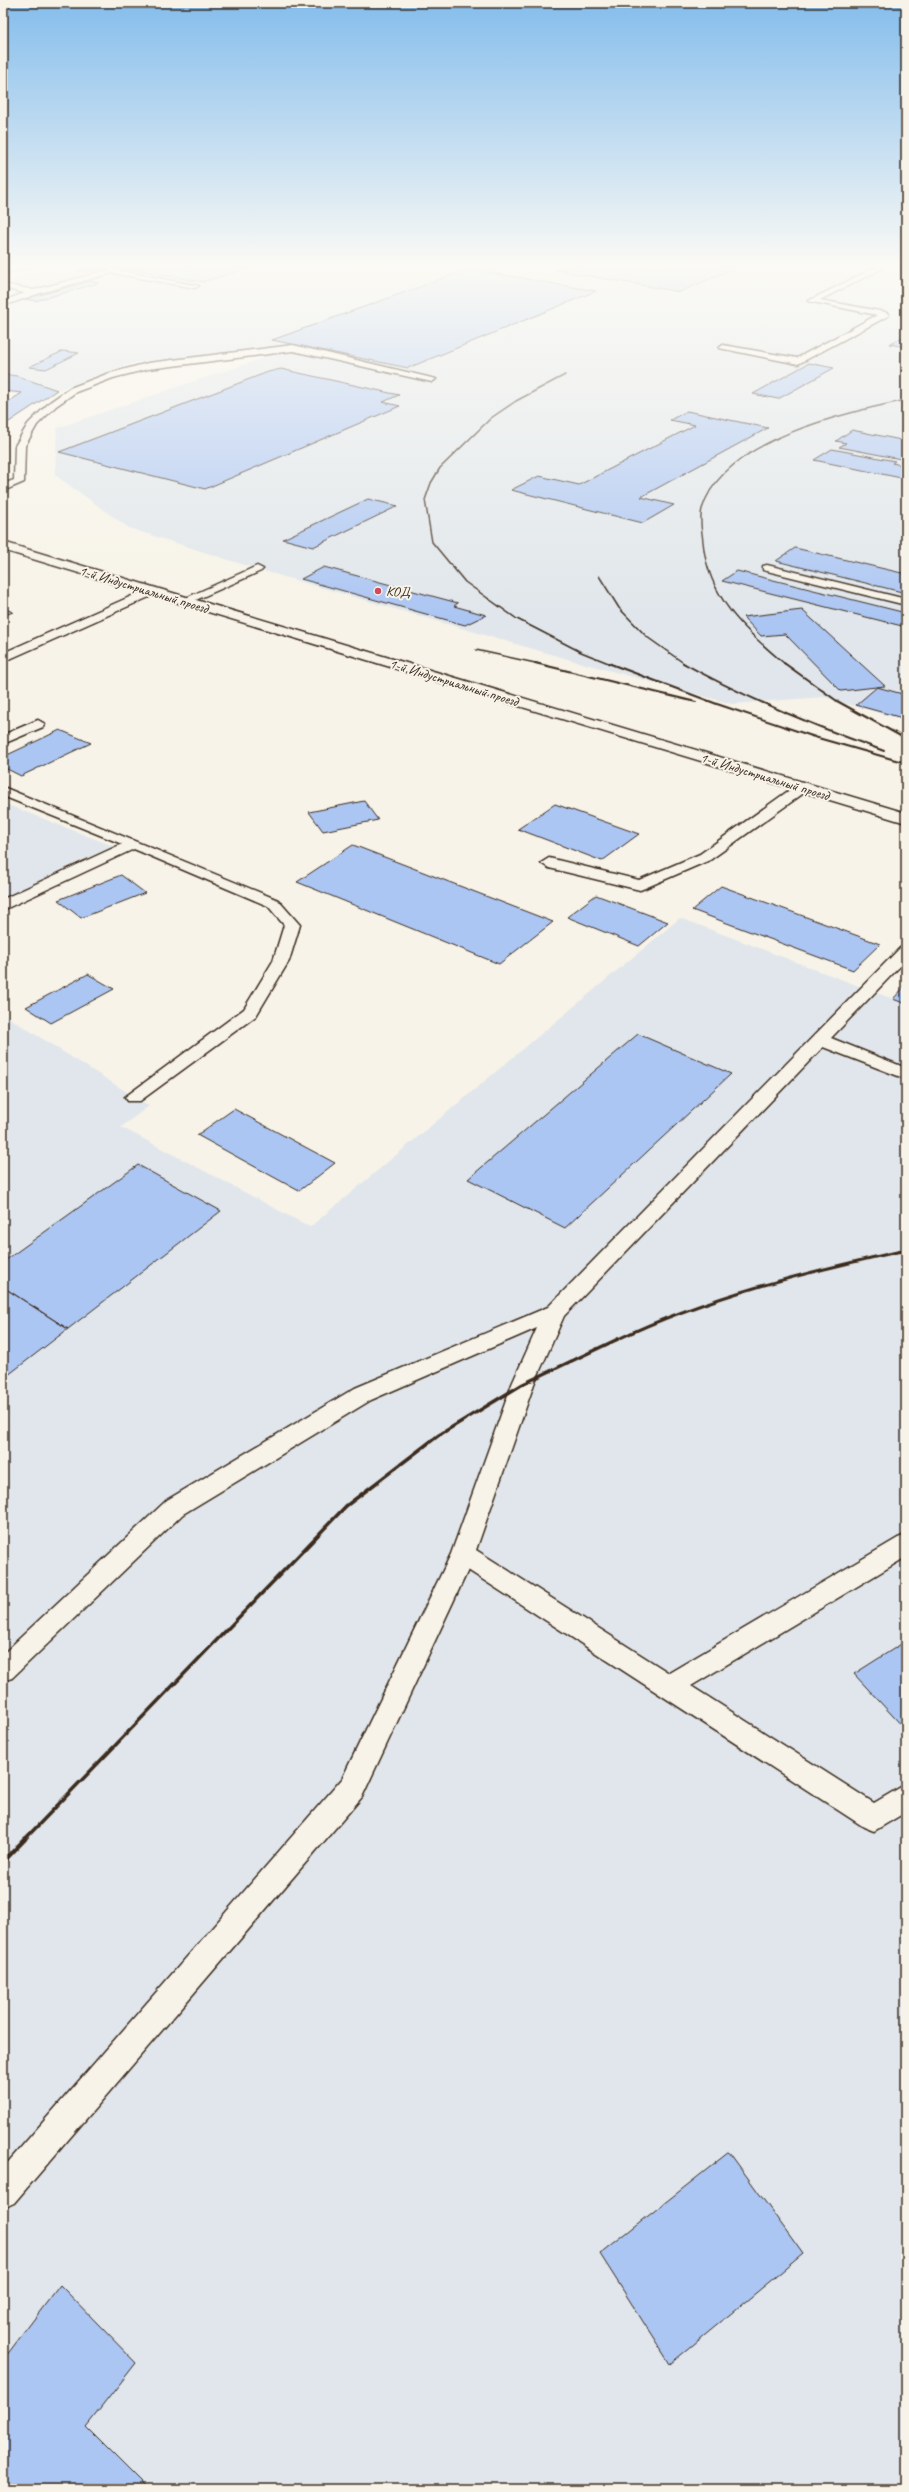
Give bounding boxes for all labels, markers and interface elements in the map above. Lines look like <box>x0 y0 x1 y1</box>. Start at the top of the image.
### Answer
street label: 1-й Индустриальный проезд <box>77 562 212 618</box>
place label: КОД <box>386 583 411 600</box>
marker: КОД <box>373 586 383 596</box>
street label: 1-й Индустриальный проезд <box>387 655 522 711</box>
street label: 1-й Индустриальный проезд <box>698 749 833 805</box>

